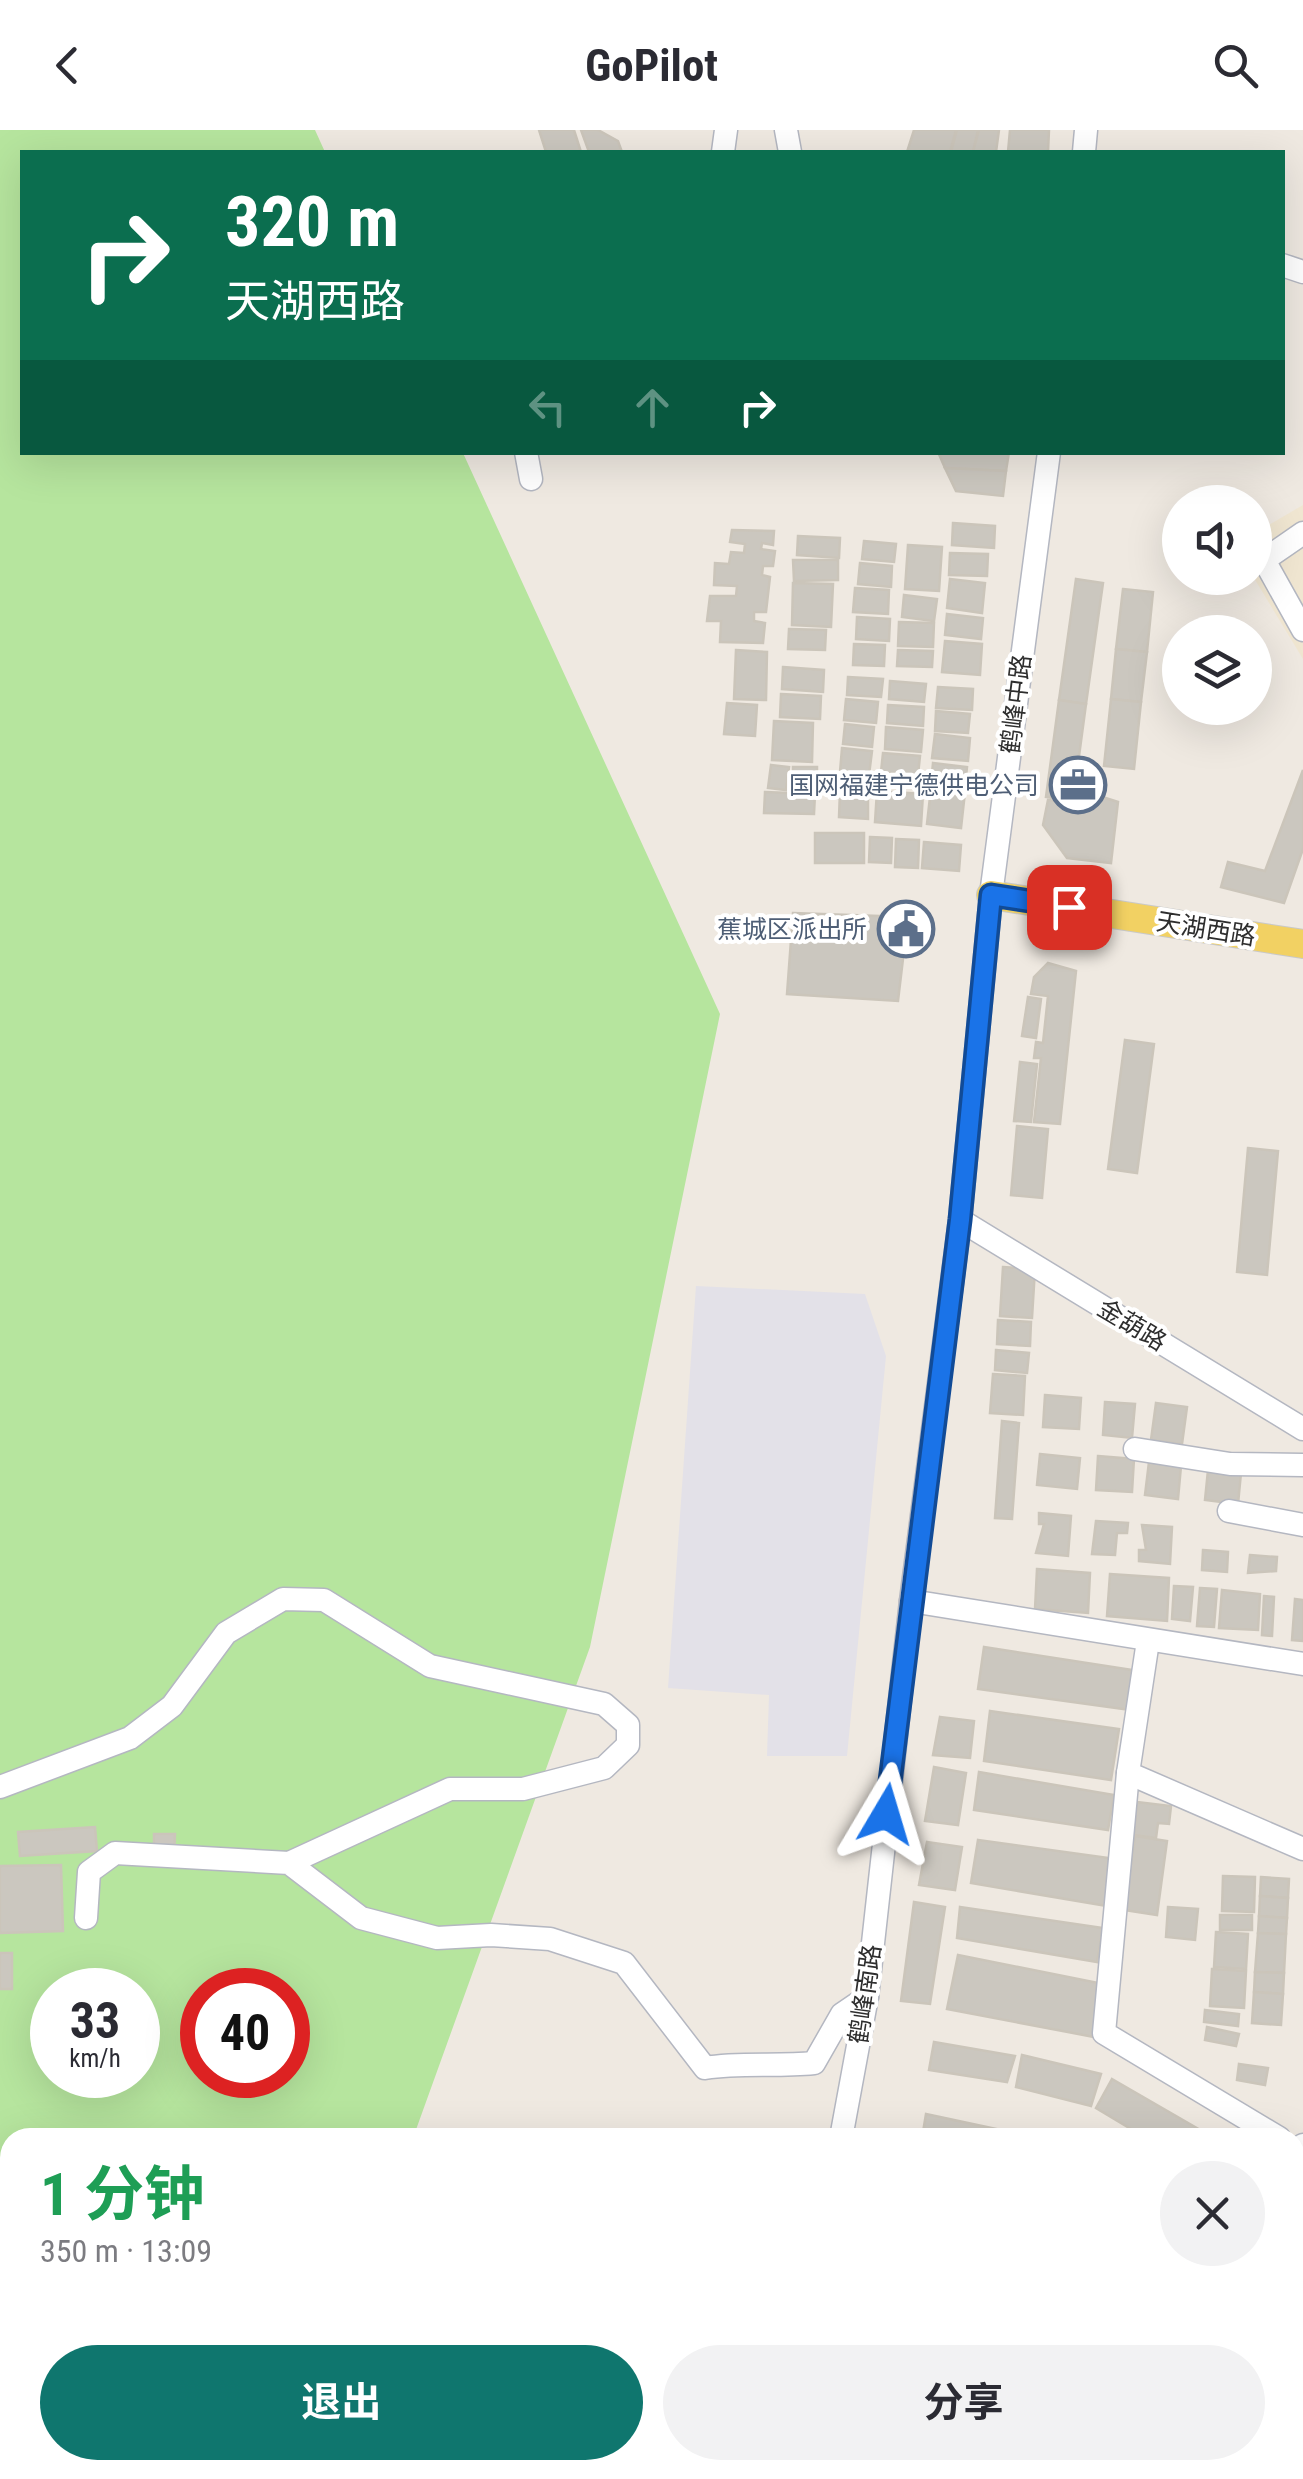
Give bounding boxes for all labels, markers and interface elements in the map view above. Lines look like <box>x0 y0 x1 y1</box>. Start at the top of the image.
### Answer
icon: back <box>40 38 95 93</box>
icon: search <box>1208 38 1263 93</box>
text: GoPilot <box>585 39 718 92</box>
text: 320 m <box>225 181 399 263</box>
icon: right <box>60 190 190 320</box>
text: 天湖西路 <box>225 275 405 328</box>
icon: left <box>520 380 575 435</box>
icon: ahead <box>625 380 680 435</box>
icon: right <box>730 380 785 435</box>
map controls <box>1162 485 1272 725</box>
button: sound <box>1162 485 1272 595</box>
button: layers <box>1162 615 1272 725</box>
street label: 鹤峰中路 <box>996 653 1036 755</box>
office icon: 国网福建宁德供电公司 <box>1048 755 1108 815</box>
place label: 国网福建宁德供电公司 <box>789 771 1039 800</box>
pin <box>1027 865 1112 950</box>
icon: arrive <box>1042 880 1097 935</box>
public building icon: 蕉城区派出所 <box>876 899 936 959</box>
street label: 天湖西路 <box>1154 907 1258 951</box>
place label: 蕉城区派出所 <box>717 915 867 944</box>
street label: 金葫路 <box>1092 1293 1172 1357</box>
position arrow <box>834 1762 938 1866</box>
street label: 鹤峰南路 <box>844 1942 886 2046</box>
speed limit sign: 40 <box>180 1968 310 2098</box>
text: 33 <box>70 1992 120 2050</box>
text: km/h <box>69 2044 121 2073</box>
text: 1 分钟 <box>40 2159 204 2230</box>
button: close <box>1160 2161 1265 2266</box>
text: 350 m · 13:09 <box>40 2232 212 2270</box>
button: 退出 <box>40 2345 643 2460</box>
button: 分享 <box>663 2345 1265 2460</box>

